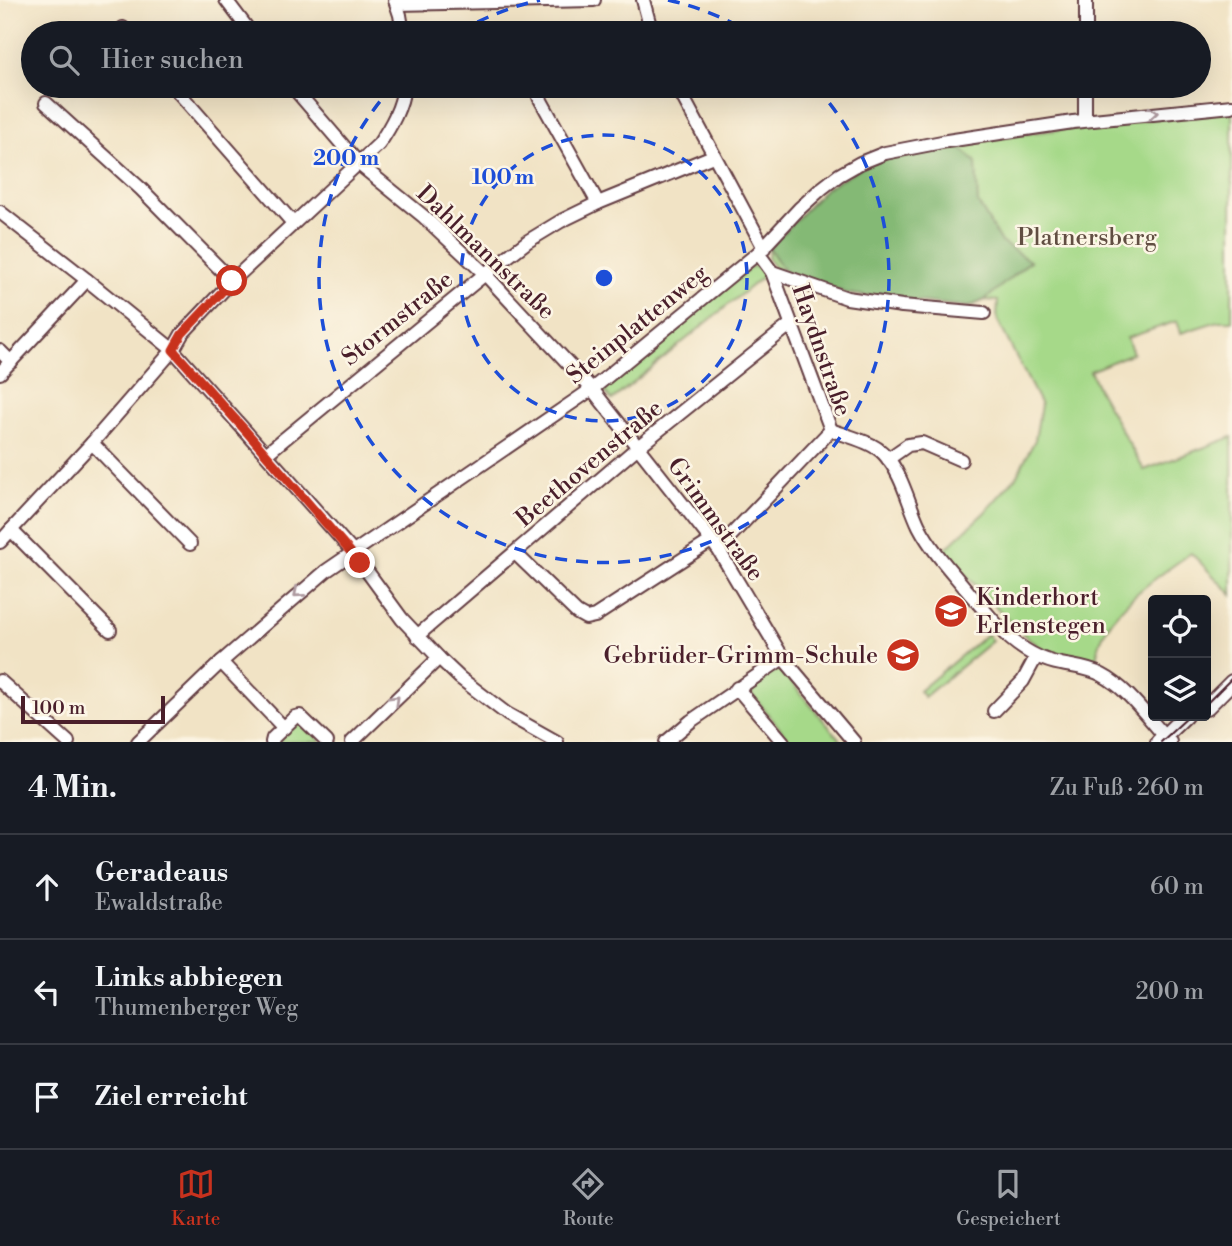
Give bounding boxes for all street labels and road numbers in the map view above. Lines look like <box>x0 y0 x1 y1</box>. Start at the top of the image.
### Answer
street label: Dahlmannstraße <box>410 179 561 326</box>
street label: Steinplattenweg <box>561 258 715 391</box>
street label: Stormstraße <box>336 265 459 373</box>
street label: Haydnstraße <box>784 280 858 420</box>
street label: Beethovenstraße <box>509 394 669 535</box>
street label: Grimmstraße <box>660 452 770 587</box>

